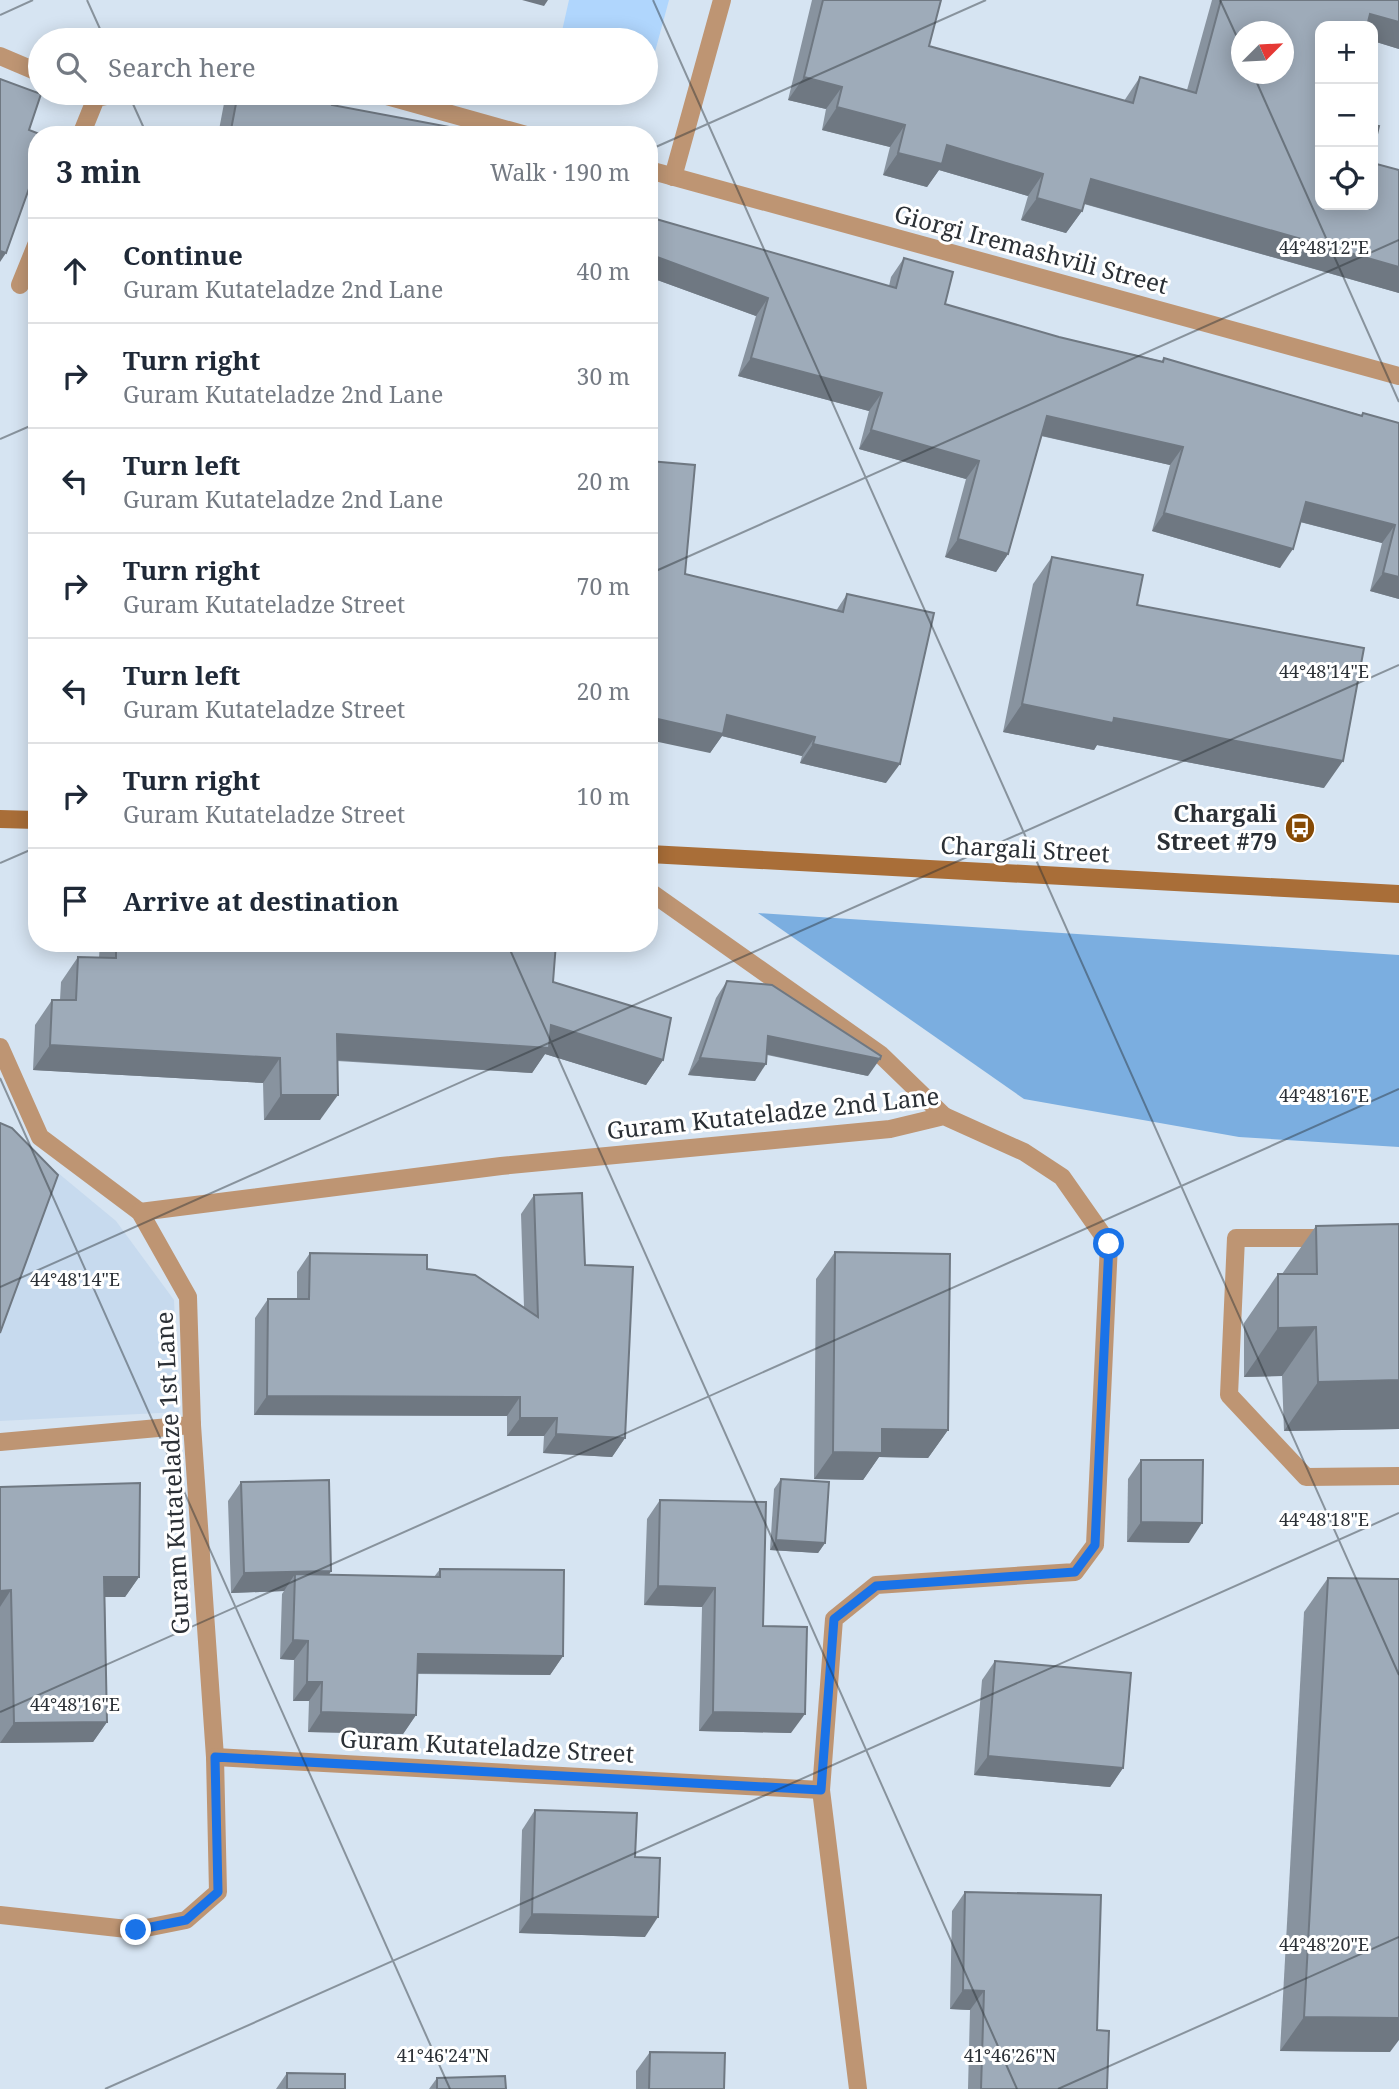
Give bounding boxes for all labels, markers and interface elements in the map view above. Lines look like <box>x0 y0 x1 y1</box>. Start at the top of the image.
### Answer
north arrow <box>1231 21 1294 84</box>
map controls <box>1315 21 1378 210</box>
button: + <box>1315 21 1378 84</box>
search box <box>28 28 658 105</box>
icon: search <box>52 48 90 86</box>
text: Search here <box>108 49 256 85</box>
button: − <box>1315 84 1378 147</box>
button: locate <box>1315 147 1378 210</box>
text: 3 min <box>56 151 141 192</box>
text: Walk · 190 m <box>490 156 630 188</box>
street label: Giorgi Iremashvili Street <box>891 196 1172 301</box>
text: 44°48'12"E <box>1279 235 1369 259</box>
text: Continue <box>123 237 243 273</box>
icon: ahead <box>56 252 94 290</box>
text: 40 m <box>577 255 630 287</box>
text: Guram Kutateladze 2nd Lane <box>123 273 443 305</box>
text: Turn right <box>123 342 260 378</box>
icon: right <box>56 357 94 395</box>
text: 30 m <box>577 360 630 392</box>
text: Guram Kutateladze 2nd Lane <box>123 378 443 410</box>
text: Turn left <box>123 447 240 483</box>
icon: left <box>56 462 94 500</box>
text: 20 m <box>577 465 630 497</box>
text: Guram Kutateladze 2nd Lane <box>123 483 443 515</box>
text: Turn right <box>123 552 260 588</box>
icon: right <box>56 567 94 605</box>
text: 70 m <box>577 570 630 602</box>
text: Guram Kutateladze Street <box>123 588 405 620</box>
text: Turn left <box>123 657 240 693</box>
text: 44°48'14"E <box>1279 659 1369 683</box>
icon: left <box>56 672 94 710</box>
text: 20 m <box>577 675 630 707</box>
text: Guram Kutateladze Street <box>123 693 405 725</box>
text: Turn right <box>123 762 260 798</box>
icon: right <box>56 777 94 815</box>
text: 10 m <box>577 780 630 812</box>
place label: Chargali Street #79 <box>1157 796 1278 857</box>
text: Guram Kutateladze Street <box>123 798 405 830</box>
bus stop icon: Chargali Street #79 <box>1283 811 1317 845</box>
street label: Chargali Street <box>940 828 1111 869</box>
icon: arrive <box>56 882 94 920</box>
text: Arrive at destination <box>123 883 399 919</box>
street label: Guram Kutateladze 2nd Lane <box>605 1079 941 1146</box>
text: 44°48'16"E <box>1279 1083 1369 1107</box>
route start <box>1093 1228 1124 1259</box>
text: 44°48'14"E <box>30 1267 120 1291</box>
street label: Guram Kutateladze 1st Lane <box>147 1311 196 1635</box>
text: 44°48'18"E <box>1279 1507 1369 1531</box>
text: 44°48'16"E <box>30 1692 120 1716</box>
street label: Guram Kutateladze Street <box>339 1721 635 1770</box>
route end <box>120 1914 151 1945</box>
text: 44°48'20"E <box>1279 1932 1369 1956</box>
text: 41°46'24"N <box>397 2043 490 2067</box>
text: 41°46'26"N <box>964 2043 1057 2067</box>

